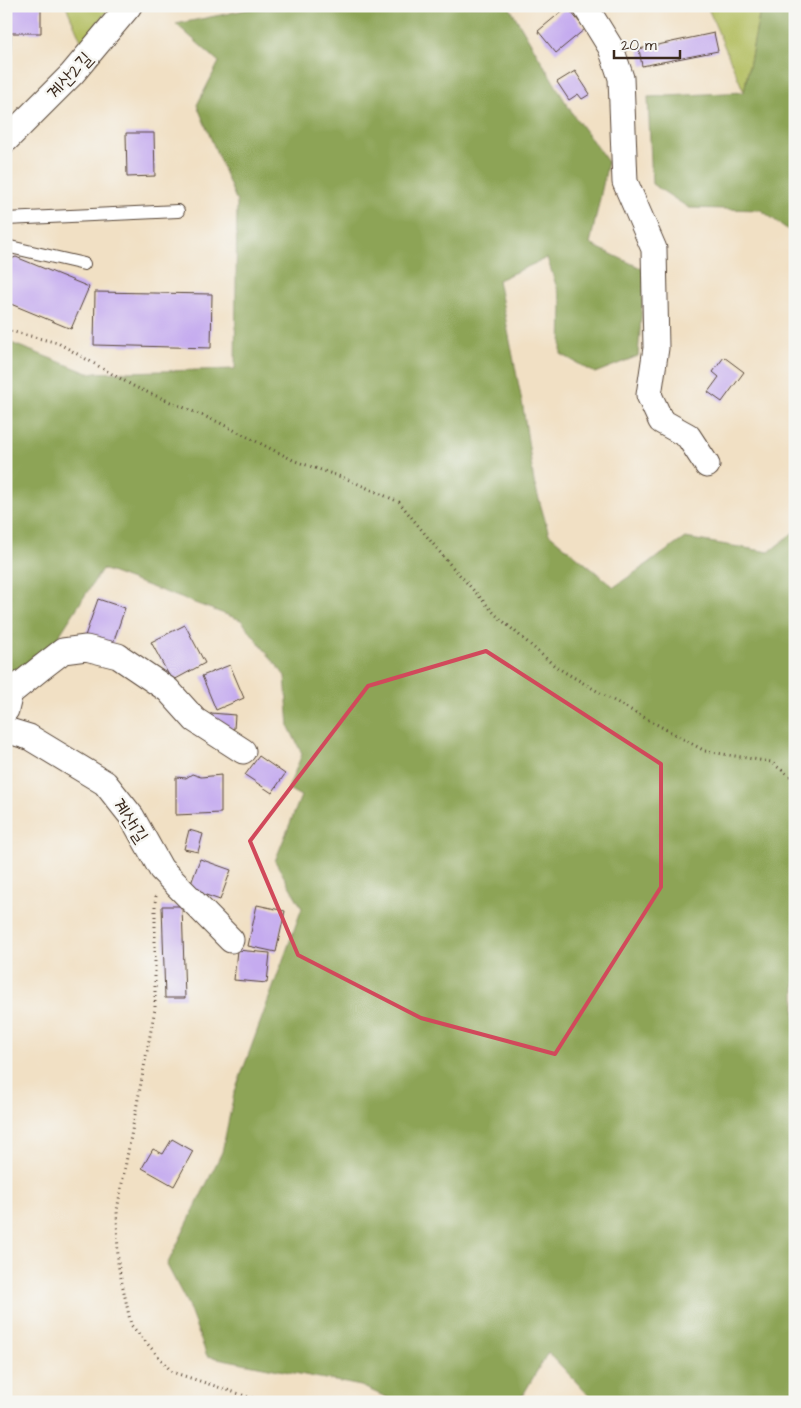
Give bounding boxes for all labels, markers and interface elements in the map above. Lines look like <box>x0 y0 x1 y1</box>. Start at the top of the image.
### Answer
scale bar <box>614 28 680 60</box>
text: 20 m <box>621 35 657 56</box>
street label: 계산2길 <box>41 46 99 106</box>
street label: 계산1길 <box>105 793 154 848</box>

